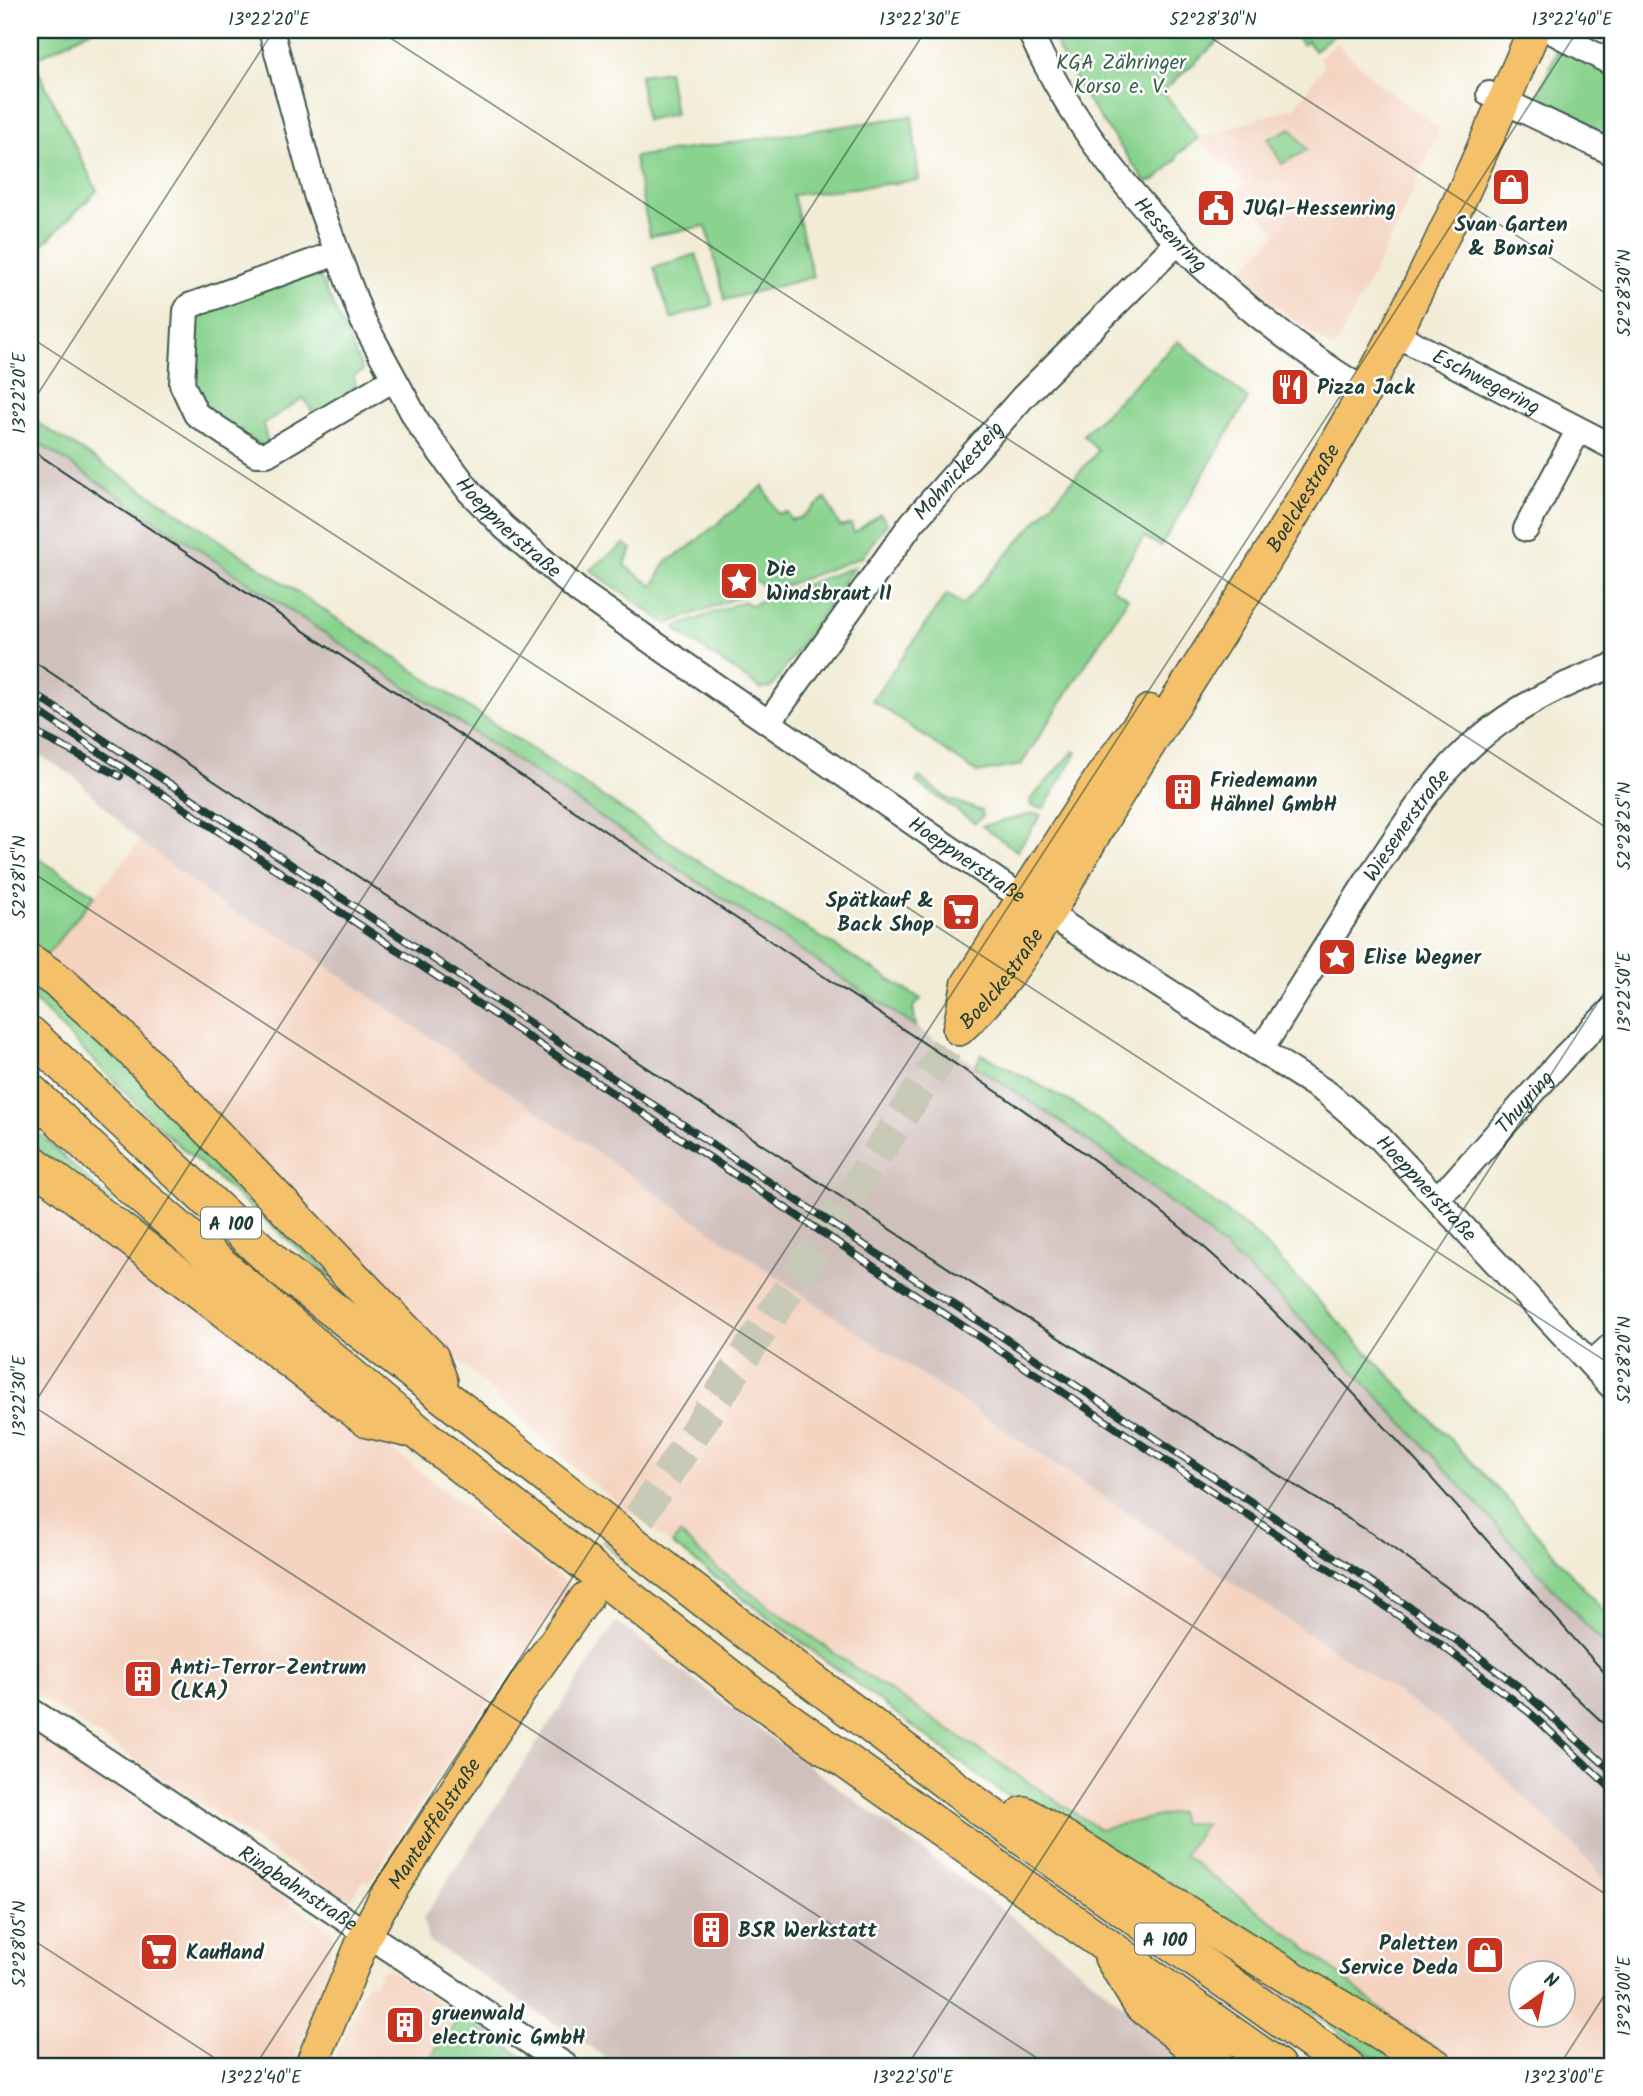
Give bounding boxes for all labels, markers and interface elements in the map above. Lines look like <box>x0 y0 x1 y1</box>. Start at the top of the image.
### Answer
text: 13°22'20"E <box>228 6 310 35</box>
text: 13°22'30"E <box>879 6 961 35</box>
text: 52°28'30"N <box>1169 6 1257 35</box>
text: 13°22'40"E <box>1532 6 1613 35</box>
park label: KGA Zähringer Korso e. V. <box>1056 47 1187 104</box>
shop icon: Svan Garten & Bonsai <box>1490 166 1532 208</box>
public building icon: JUGI-Hessenring <box>1195 187 1237 229</box>
street label: Hessenring <box>1125 190 1214 281</box>
place label: JUGI-Hessenring <box>1243 193 1396 226</box>
place label: Svan Garten & Bonsai <box>1454 209 1568 266</box>
text: 52°28'30"N <box>1611 249 1640 337</box>
street label: Eschwegering <box>1426 341 1546 425</box>
text: 13°22'20"E <box>6 352 35 434</box>
restaurant icon: Pizza Jack <box>1269 366 1311 408</box>
place label: Pizza Jack <box>1317 372 1415 405</box>
street label: Mohnickesteig <box>906 414 1013 529</box>
street label: Boelckestraße <box>1259 438 1350 560</box>
street label: Hoeppnerstraße <box>446 470 569 588</box>
place label: Die Windsbraut II <box>766 554 892 611</box>
place icon: Die Windsbraut II <box>718 560 760 602</box>
street label: Wiesenerstraße <box>1356 761 1459 889</box>
place label: Friedemann Hähnel GmbH <box>1210 765 1338 822</box>
building icon: Friedemann Hähnel GmbH <box>1162 771 1204 813</box>
text: 52°28'25"N <box>1611 782 1640 870</box>
street label: Hoeppnerstraße <box>900 809 1032 913</box>
text: 52°28'15"N <box>6 835 35 919</box>
place label: Spätkauf & Back Shop <box>826 885 934 942</box>
supermarket icon: Spätkauf & Back Shop <box>940 891 982 933</box>
street label: Boelckestraße <box>952 922 1054 1038</box>
place icon: Elise Wegner <box>1316 936 1358 978</box>
place label: Elise Wegner <box>1364 942 1482 975</box>
text: 13°22'50"E <box>1611 951 1640 1032</box>
street label: Thuyring <box>1488 1064 1563 1142</box>
street label: Hoeppnerstraße <box>1367 1128 1484 1251</box>
road number: A 100 <box>201 1208 261 1238</box>
text: 52°28'20"N <box>1611 1316 1640 1404</box>
text: 13°22'30"E <box>6 1355 35 1437</box>
place label: Anti-Terror-Zentrum (LKA) <box>170 1652 366 1709</box>
building icon: Anti-Terror-Zentrum (LKA) <box>122 1658 164 1700</box>
street label: Manteuffelstraße <box>380 1751 491 1897</box>
street label: Ringbahnstraße <box>231 1838 364 1941</box>
text: 52°28'05"N <box>6 1901 35 1987</box>
building icon: BSR Werkstatt <box>690 1909 732 1951</box>
place label: BSR Werkstatt <box>738 1915 878 1948</box>
road number: A 100 <box>1135 1924 1195 1954</box>
place label: Paletten Service Deda <box>1339 1928 1458 1985</box>
supermarket icon: Kaufland <box>138 1931 180 1973</box>
shop icon: Paletten Service Deda <box>1464 1934 1506 1976</box>
place label: Kaufland <box>186 1937 265 1970</box>
text: 13°23'00"E <box>1611 1956 1640 2036</box>
north arrow <box>1506 1960 1576 2030</box>
text: N <box>1537 1966 1563 1997</box>
place label: gruenwald electronic GmbH <box>431 1998 586 2055</box>
building icon: gruenwald electronic GmbH <box>384 2004 426 2046</box>
text: 13°22'40"E <box>221 2064 302 2093</box>
text: 13°22'50"E <box>873 2064 954 2093</box>
text: 13°23'00"E <box>1524 2064 1604 2093</box>

